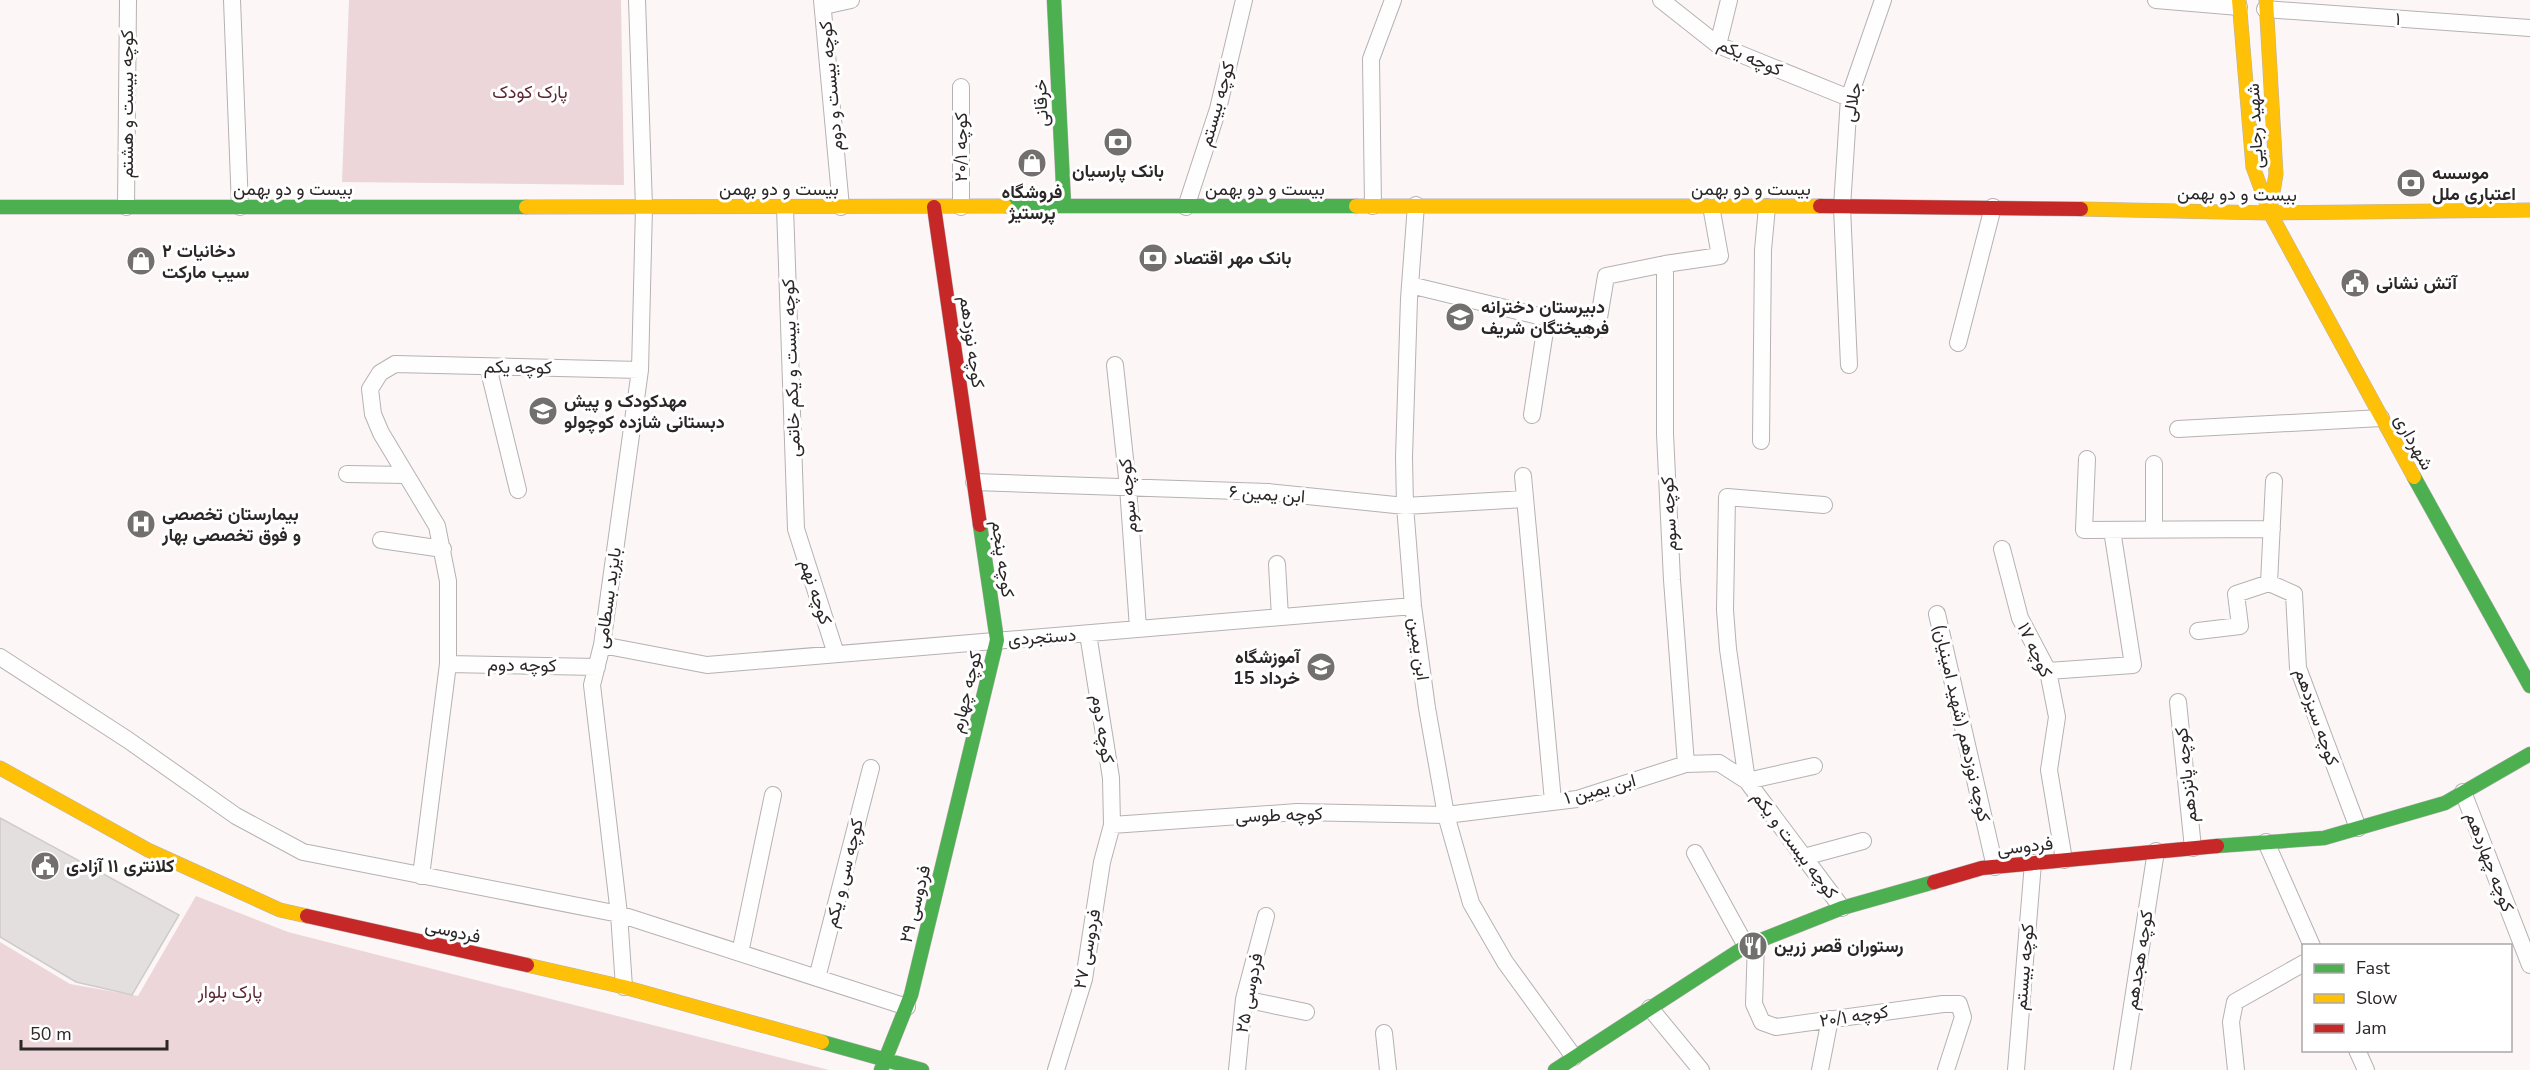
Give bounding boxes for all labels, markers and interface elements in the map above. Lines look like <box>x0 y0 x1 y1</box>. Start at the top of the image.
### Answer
street label: ۱ <box>2395 7 2401 31</box>
street label: کوچه بیست و دوم <box>813 20 849 152</box>
street label: کوچه بیست و هشتم <box>115 30 139 178</box>
street label: کوچه یکم <box>1714 32 1786 82</box>
street label: کوچه بیستم <box>1193 59 1241 149</box>
street label: خرقانی <box>1028 79 1054 127</box>
park label: پارک کودک <box>492 80 568 104</box>
street label: جلالی <box>1836 80 1868 124</box>
street label: شهید رجایی <box>2241 83 2269 169</box>
street label: کوچه ۲۰/۱ <box>949 112 973 182</box>
bank icon: بانک پارسیان <box>1102 126 1134 158</box>
shop icon: فروشگاه پرستيژ <box>1016 147 1048 179</box>
place label: بانک پارسیان <box>1072 159 1164 183</box>
place label: موسسه اعتباری ملل <box>2432 161 2516 206</box>
bank icon: موسسه اعتباری ملل <box>2395 167 2427 199</box>
street label: بیست و دو بهمن <box>233 177 353 201</box>
street label: بیست و دو بهمن <box>719 177 839 201</box>
street label: بیست و دو بهمن <box>1205 177 1325 201</box>
street label: بیست و دو بهمن <box>1691 177 1811 201</box>
place label: فروشگاه پرستيژ <box>1002 180 1062 225</box>
street label: بیست و دو بهمن <box>2177 181 2297 207</box>
place label: دخانیات ۲ سیب مارکت <box>162 239 249 284</box>
bank icon: بانک مهر اقتصاد <box>1137 242 1169 274</box>
shop icon: دخانیات ۲ سیب مارکت <box>125 245 157 277</box>
place label: بانک مهر اقتصاد <box>1174 246 1291 270</box>
public building icon: آتش نشانی <box>2339 267 2371 299</box>
place label: آتش نشانی <box>2376 271 2458 295</box>
street label: کوچه بیست و یکم خاتمی <box>776 278 806 458</box>
street label: کوچه نوزدهم <box>954 295 990 389</box>
place label: دبیرستان دخترانه فرهیختگان شریف <box>1481 295 1609 340</box>
school or university icon: دبیرستان دخترانه فرهیختگان شریف <box>1444 301 1476 333</box>
street label: کوچه یکم <box>484 354 552 380</box>
place label: مهدکودک و پیش دبستانی شازده کوچولو <box>564 389 725 434</box>
school or university icon: مهدکودک و پیش دبستانی شازده کوچولو <box>527 395 559 427</box>
street label: شهرداری <box>2389 410 2439 474</box>
street label: کوچه سوم <box>1113 458 1143 534</box>
street label: کوچه سوم <box>1655 476 1683 552</box>
street label: ابن یمین ۶ <box>1228 479 1306 509</box>
place label: بیمارستان تخصصی و فوق تخصصی بهار <box>161 502 301 547</box>
hospital icon: بیمارستان تخصصی و فوق تخصصی بهار <box>125 508 157 540</box>
street label: کوچه پنجم <box>986 519 1020 599</box>
street label: بایزید بسطامی <box>589 546 627 650</box>
street label: کوچه نهم <box>794 556 838 628</box>
street label: ابن یمین <box>1403 616 1435 682</box>
street label: ۱۷ کوچه <box>2012 619 2058 681</box>
street label: کوچه نوزدهم (شهید امینیان) <box>1928 622 1996 824</box>
street label: دستجردی <box>1007 623 1077 651</box>
place label: آموزشگاه 15 خرداد <box>1233 645 1301 690</box>
street label: کوچه چهارم <box>944 649 988 735</box>
school or university icon: آموزشگاه 15 خرداد <box>1305 651 1337 683</box>
street label: کوچه دوم <box>487 652 557 678</box>
street label: کوچه سیزدهم <box>2289 665 2345 769</box>
street label: کوچه دوم <box>1086 693 1120 765</box>
street label: کوچه پانزدهم <box>2169 726 2203 824</box>
street label: ابن یمین ۱ <box>1562 768 1638 810</box>
street label: کوچه بیست و یکم <box>1747 786 1843 904</box>
street label: کوچه طوسی <box>1235 801 1323 829</box>
street label: کوچه چهاردهم <box>2460 809 2520 915</box>
street label: کوچه سی و یکم <box>819 816 869 930</box>
street label: فردوسی <box>1996 831 2054 861</box>
public building icon: کلانتری ۱۱ آزادی <box>29 850 61 882</box>
place label: کلانتری ۱۱ آزادی <box>66 854 175 878</box>
street label: فردوسی ۲۹ <box>894 863 936 945</box>
street label: فردوسی ۲۷ <box>1068 907 1106 991</box>
street label: کوچه هجدهم <box>2119 909 2159 1011</box>
street label: فردوسی <box>423 913 483 949</box>
street label: کوچه بیستم <box>2008 923 2040 1011</box>
restaurant icon: رستوران قصر زرین <box>1737 930 1769 962</box>
place label: رستوران قصر زرین <box>1774 934 1904 958</box>
legend <box>2302 944 2512 1052</box>
street label: فردوسی ۲۵ <box>1229 951 1269 1035</box>
text: Fast <box>2356 956 2391 980</box>
park label: پارک بلوار <box>197 980 262 1004</box>
text: Slow <box>2356 986 2397 1010</box>
street label: کوچه ۲۰/۱ <box>1818 999 1890 1033</box>
scale bar <box>21 1013 166 1051</box>
text: Jam <box>2355 1016 2387 1040</box>
text: 50 m <box>30 1022 72 1046</box>

